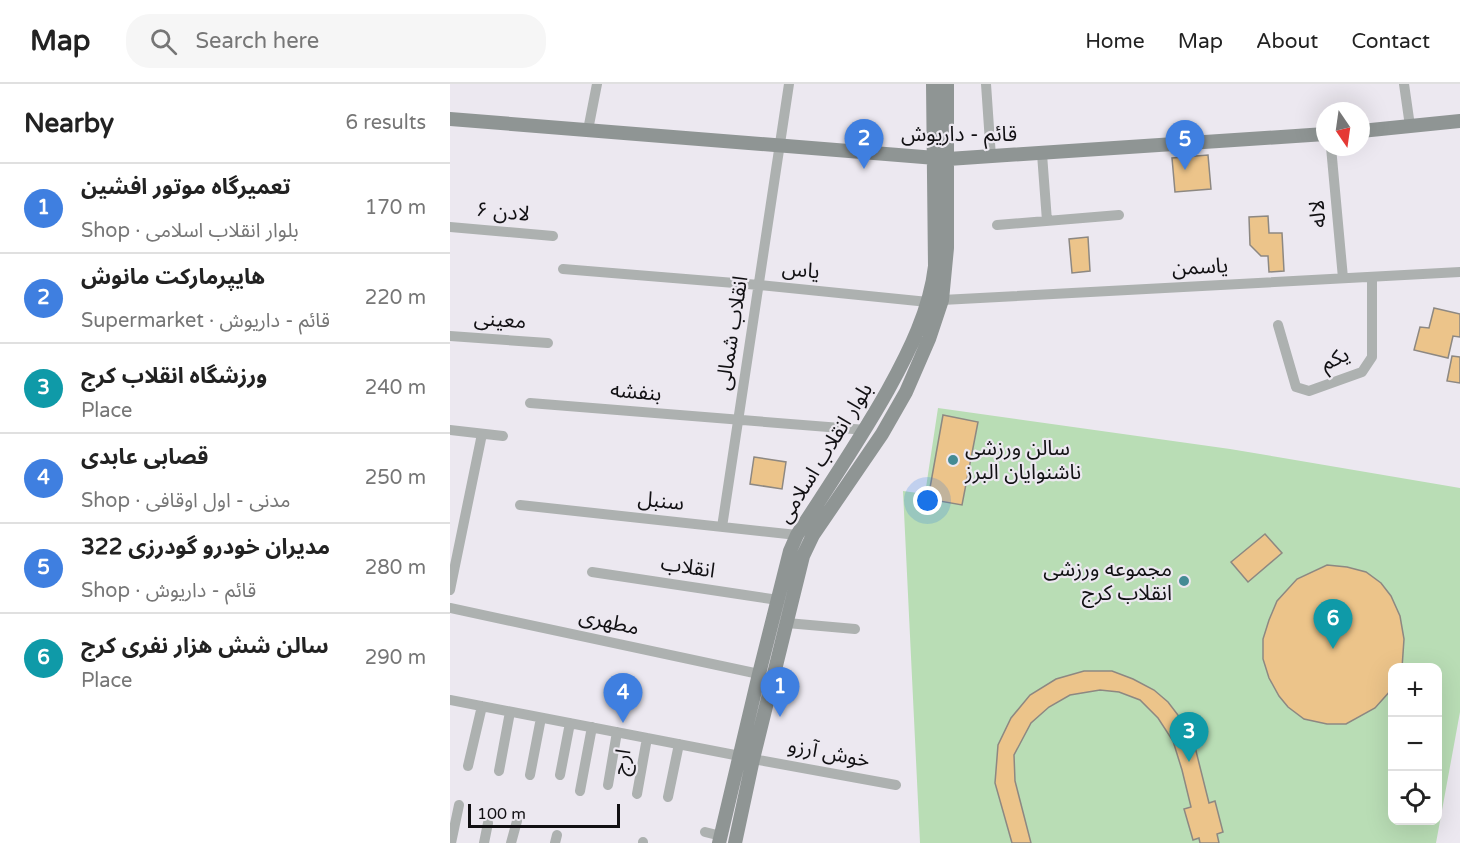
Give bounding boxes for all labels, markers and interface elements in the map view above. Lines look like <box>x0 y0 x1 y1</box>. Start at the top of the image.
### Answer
search box <box>126 14 546 68</box>
text: Map <box>30 24 90 58</box>
icon: search <box>147 25 180 58</box>
text: Search here <box>195 28 319 54</box>
text: Home <box>1085 29 1145 54</box>
text: Map <box>1178 29 1223 54</box>
text: About <box>1256 29 1318 54</box>
text: Contact <box>1351 29 1430 54</box>
north arrow <box>1316 102 1370 156</box>
text: Nearby <box>24 108 114 139</box>
text: 6 results <box>346 111 426 135</box>
pin: 2 <box>844 120 884 169</box>
pin: 5 <box>1166 120 1204 170</box>
street label: قائم - داریوش <box>901 122 1017 149</box>
text: تعمیرگاه موتور افشین <box>81 174 291 200</box>
text: 1 <box>37 196 50 220</box>
text: 170 m <box>365 196 426 220</box>
street label: لادن ۶ <box>475 197 531 227</box>
street label: لاله <box>1304 199 1332 229</box>
text: Shop · بلوار انقلاب اسلامی <box>81 219 299 243</box>
street label: یاسمن <box>1171 253 1229 281</box>
street label: یاس <box>781 256 821 284</box>
text: هایپرمارکت مانوش <box>81 264 265 290</box>
street label: انقلاب شمالی <box>711 274 753 392</box>
text: 2 <box>37 286 50 310</box>
text: 220 m <box>365 286 426 310</box>
street label: معینی <box>473 306 527 334</box>
text: Supermarket · قائم - داریوش <box>81 309 330 333</box>
street label: یکم <box>1317 342 1354 378</box>
text: ورزشگاه انقلاب کرج <box>81 363 267 389</box>
text: 3 <box>37 376 50 400</box>
text: 240 m <box>365 376 426 400</box>
street label: بنفشه <box>609 377 663 407</box>
street label: بلوار انقلاب اسلامی <box>772 378 878 528</box>
text: Place <box>81 399 132 423</box>
place label: سالن ورزشی ناشنوایان البرز <box>964 436 1081 485</box>
text: قصابی عابدی <box>81 444 208 470</box>
marker: سالن ورزشی ناشنوایان البرز <box>946 453 960 467</box>
text: 4 <box>37 466 50 490</box>
text: 250 m <box>365 466 426 490</box>
street label: سنبل <box>637 486 685 516</box>
your location <box>913 486 942 515</box>
text: Shop · مدنی - اول اوقافی <box>81 489 290 513</box>
text: مدیران خودرو گودرزی 322 <box>81 534 330 560</box>
street label: انقلاب <box>659 550 717 584</box>
text: 5 <box>37 556 50 580</box>
text: 280 m <box>365 556 426 580</box>
place label: مجموعه ورزشی انقلاب کرج <box>1043 557 1172 608</box>
marker: مجموعه ورزشی انقلاب کرج <box>1177 574 1191 588</box>
text: Shop · قائم - داریوش <box>81 579 256 603</box>
pin: 6 <box>1314 600 1352 649</box>
street label: مطهری <box>577 603 641 641</box>
text: سالن شش هزار نفری کرج <box>81 633 329 659</box>
text: 6 <box>37 646 50 670</box>
text: 290 m <box>365 646 426 670</box>
map controls <box>1388 663 1442 825</box>
button: + <box>1388 663 1442 717</box>
pin: 1 <box>760 668 800 717</box>
text: Place <box>81 669 132 693</box>
pin: 4 <box>604 674 642 723</box>
pin: 3 <box>1170 712 1208 762</box>
button: − <box>1388 717 1442 771</box>
street label: خوش آرزو <box>786 733 872 773</box>
street label: ارج <box>607 747 639 777</box>
button: locate <box>1388 771 1442 825</box>
scale bar <box>468 801 620 828</box>
text: 100 m <box>477 804 526 824</box>

